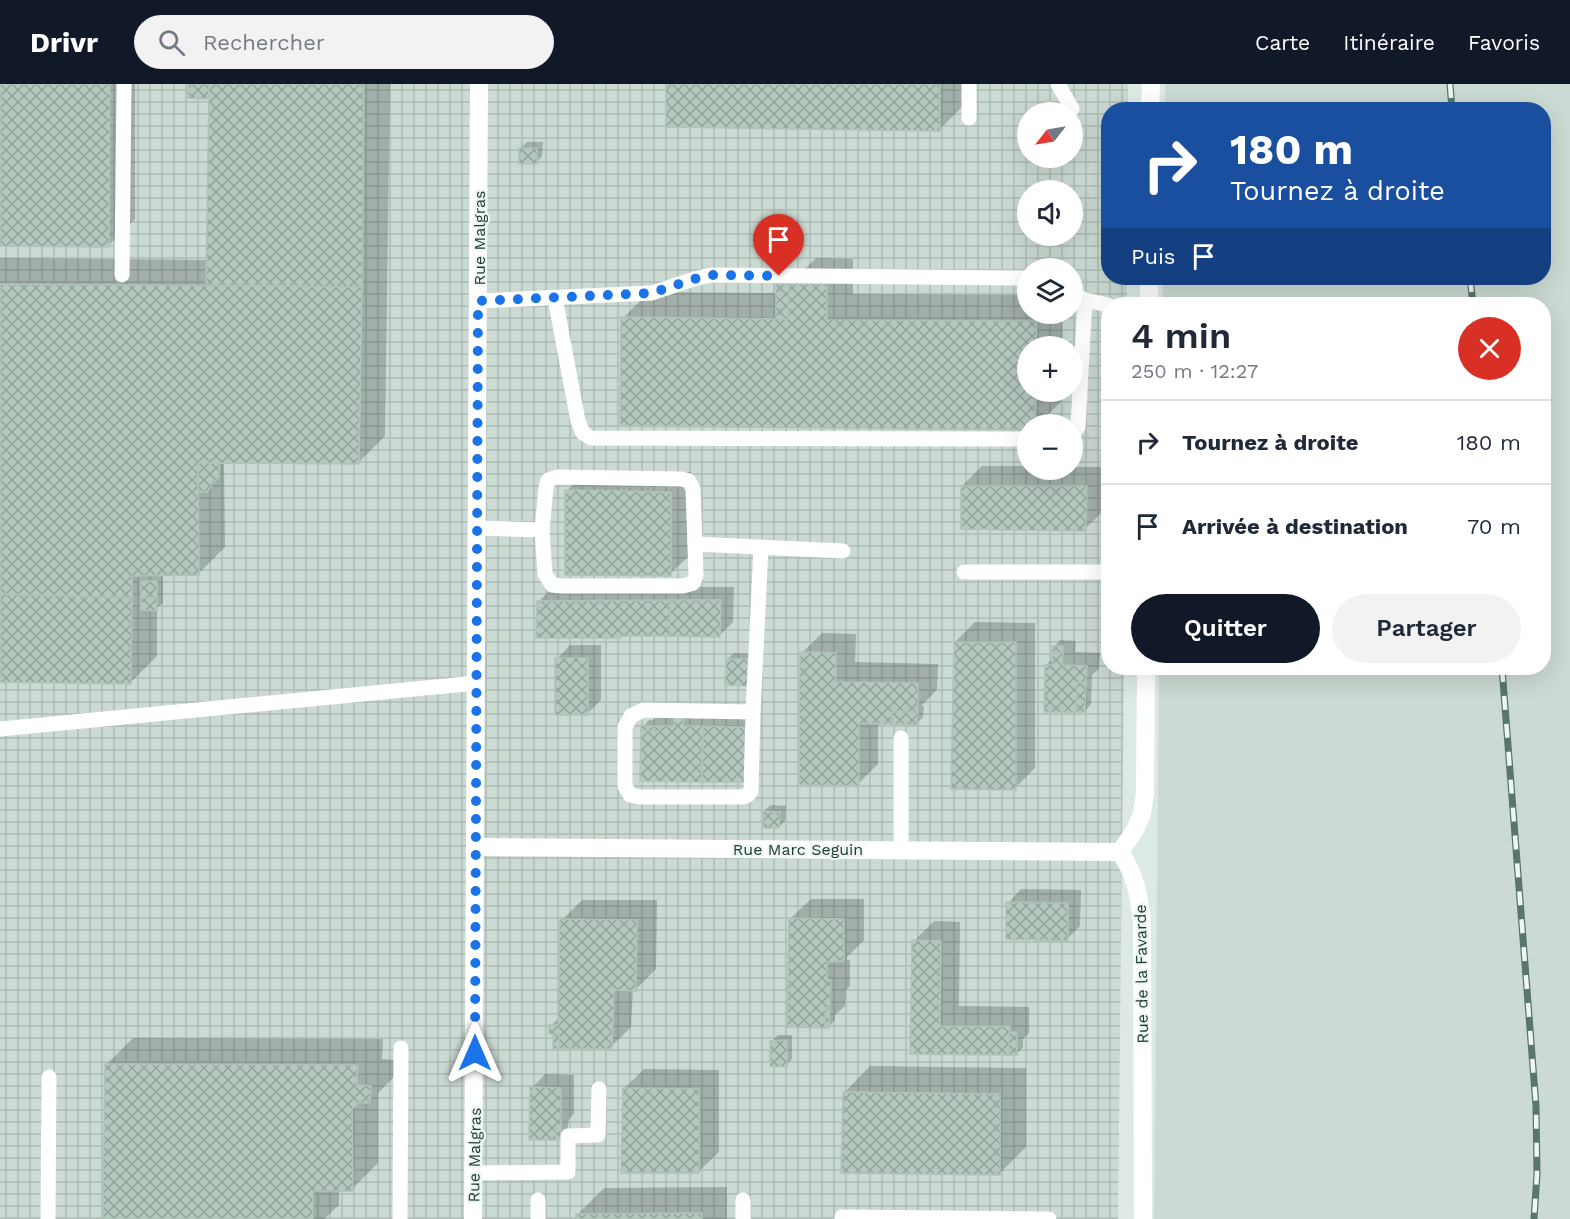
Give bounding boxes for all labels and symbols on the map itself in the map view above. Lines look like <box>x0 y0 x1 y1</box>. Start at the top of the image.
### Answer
north arrow <box>1017 102 1083 168</box>
street label: Rue Malgras <box>470 191 489 285</box>
pin <box>753 214 804 276</box>
street label: Rue Marc Seguin <box>733 840 863 859</box>
street label: Rue de la Favarde <box>1131 904 1152 1044</box>
position arrow <box>443 1021 507 1085</box>
street label: Rue Malgras <box>464 1107 485 1203</box>

